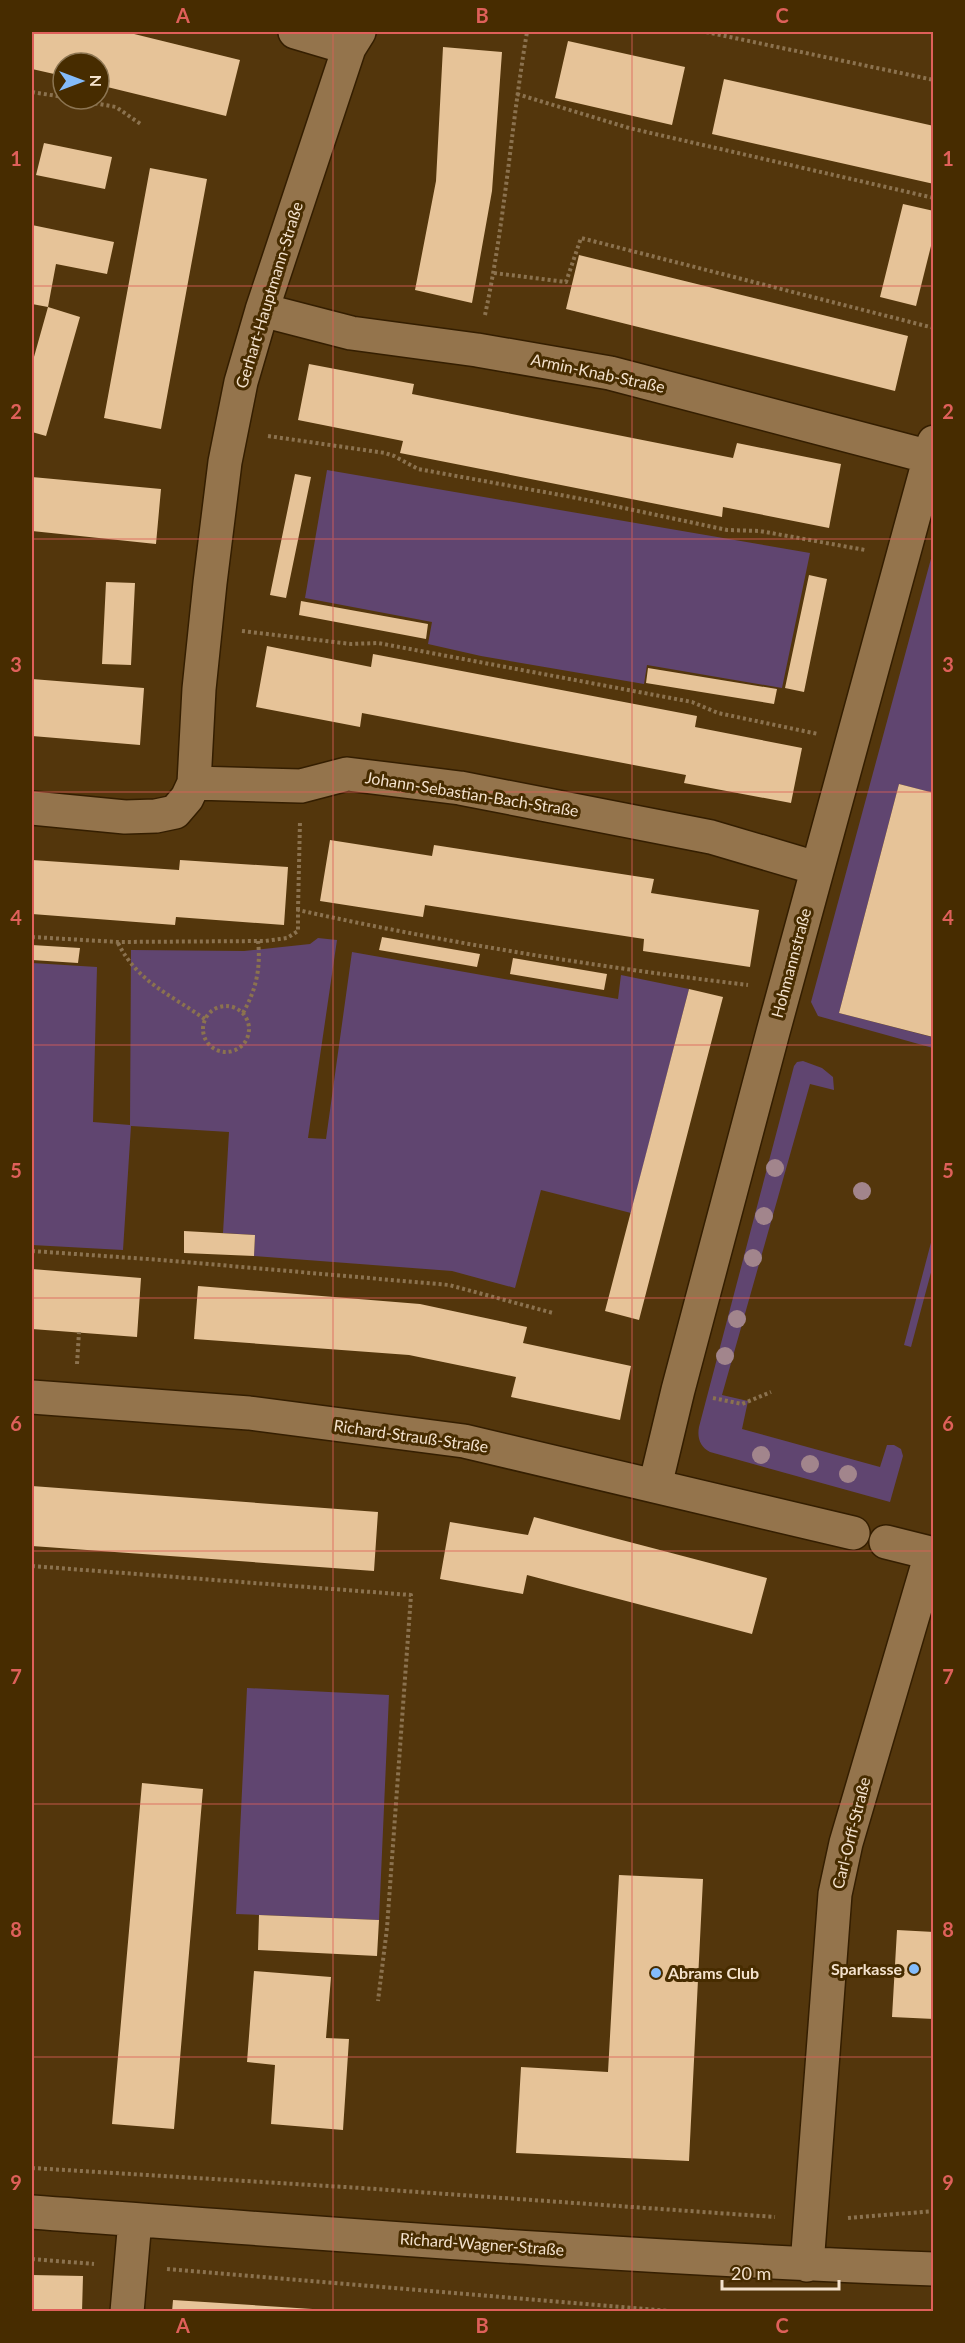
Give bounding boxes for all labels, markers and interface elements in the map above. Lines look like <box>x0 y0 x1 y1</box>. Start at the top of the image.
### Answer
text: A <box>175 3 190 27</box>
text: B <box>475 3 489 27</box>
text: C <box>775 3 789 27</box>
north arrow <box>51 51 111 111</box>
text: N <box>87 75 106 87</box>
text: 1 <box>10 146 22 170</box>
text: 1 <box>942 146 954 170</box>
street label: Gerhart-Hauptmann-Straße <box>231 199 306 390</box>
street label: Armin-Knab-Straße <box>529 349 667 396</box>
text: 2 <box>10 399 22 423</box>
text: 2 <box>942 399 954 423</box>
text: 3 <box>10 652 22 676</box>
text: 3 <box>942 652 954 676</box>
street label: Johann-Sebastian-Bach-Straße <box>364 767 580 820</box>
text: 4 <box>10 905 22 929</box>
text: 4 <box>942 905 954 929</box>
street label: Hohmannstraße <box>767 906 814 1020</box>
text: 5 <box>10 1158 22 1182</box>
text: 5 <box>942 1158 954 1182</box>
text: 6 <box>10 1411 22 1435</box>
text: 6 <box>942 1411 954 1435</box>
street label: Richard-Strauß-Straße <box>333 1415 490 1456</box>
text: 7 <box>10 1664 22 1688</box>
text: 7 <box>942 1664 954 1688</box>
street label: Carl-Orff-Straße <box>827 1775 874 1891</box>
text: 8 <box>10 1917 22 1941</box>
text: 8 <box>942 1917 954 1941</box>
place label: Sparkasse <box>831 1959 902 1978</box>
marker: Sparkasse <box>907 1962 921 1976</box>
place label: Abrams Club <box>667 1963 759 1982</box>
marker: Abrams Club <box>649 1966 663 1980</box>
text: 9 <box>10 2170 22 2194</box>
text: 9 <box>942 2170 954 2194</box>
street label: Richard-Wagner-Straße <box>399 2228 565 2259</box>
scale bar <box>722 2253 839 2291</box>
text: 20 m <box>731 2262 771 2284</box>
text: A <box>175 2313 190 2337</box>
text: B <box>475 2313 489 2337</box>
text: C <box>775 2313 789 2337</box>

